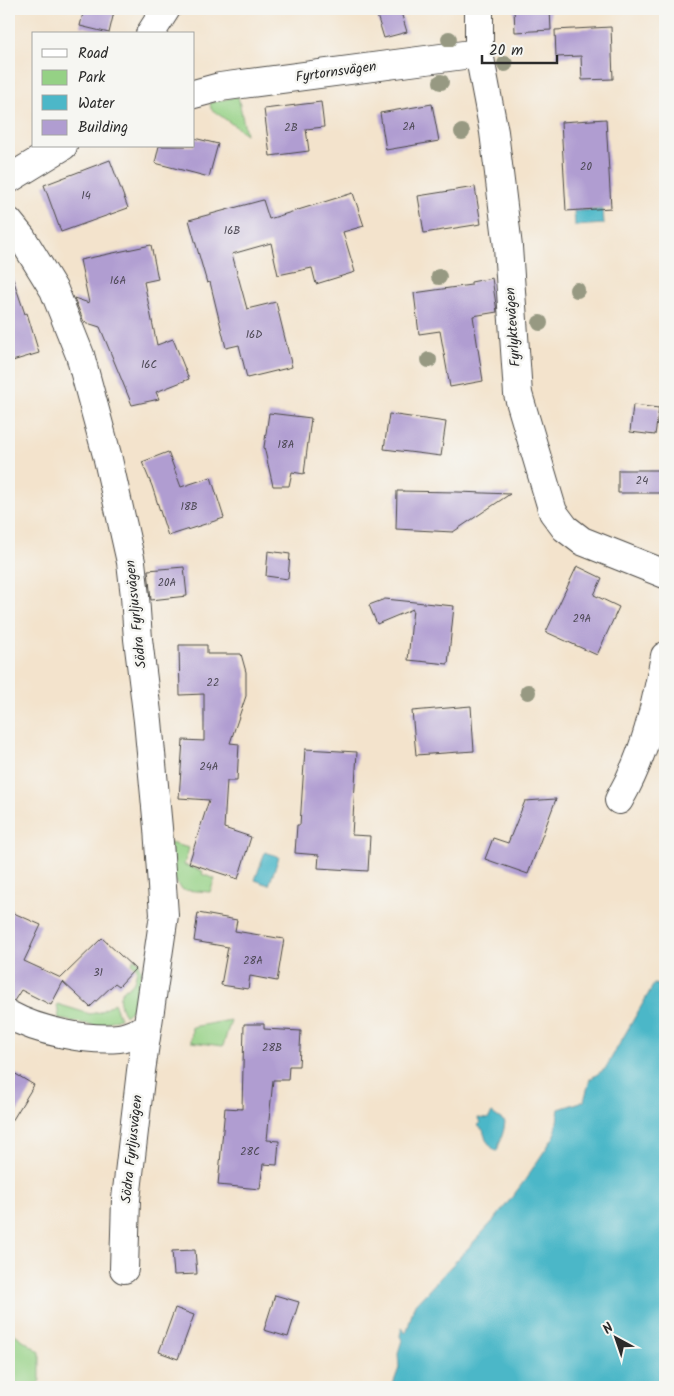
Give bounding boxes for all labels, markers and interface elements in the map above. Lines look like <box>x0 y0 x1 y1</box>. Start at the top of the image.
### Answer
legend <box>32 32 195 148</box>
scale bar <box>482 32 556 64</box>
text: 20 m <box>489 39 523 63</box>
text: Road <box>78 42 109 66</box>
street label: Fyrtornsvägen <box>294 55 378 89</box>
text: Park <box>78 66 106 90</box>
text: Water <box>78 92 115 116</box>
text: Building <box>78 116 128 140</box>
house number: 2A <box>402 118 416 136</box>
house number: 2B <box>284 119 298 137</box>
house number: 20 <box>580 158 592 176</box>
house number: 14 <box>81 187 91 205</box>
house number: 16B <box>224 222 240 240</box>
house number: 16A <box>110 272 126 290</box>
street label: Fyrlyktevägen <box>499 286 527 368</box>
house number: 16D <box>246 326 262 344</box>
house number: 16C <box>141 356 157 374</box>
house number: 18A <box>278 436 295 454</box>
house number: 24 <box>636 472 648 490</box>
house number: 18B <box>180 498 198 516</box>
street label: Södra Fyrljusvägen <box>119 559 153 669</box>
house number: 20A <box>158 574 177 592</box>
house number: 29A <box>573 610 592 628</box>
house number: 22 <box>207 674 219 692</box>
house number: 24A <box>199 758 219 776</box>
house number: 28A <box>243 952 263 970</box>
house number: 31 <box>93 964 103 982</box>
house number: 28B <box>262 1039 282 1057</box>
street label: Södra Fyrljusvägen <box>115 1094 149 1204</box>
house number: 28C <box>240 1143 260 1161</box>
north arrow <box>592 1314 642 1364</box>
text: N <box>598 1317 619 1340</box>

